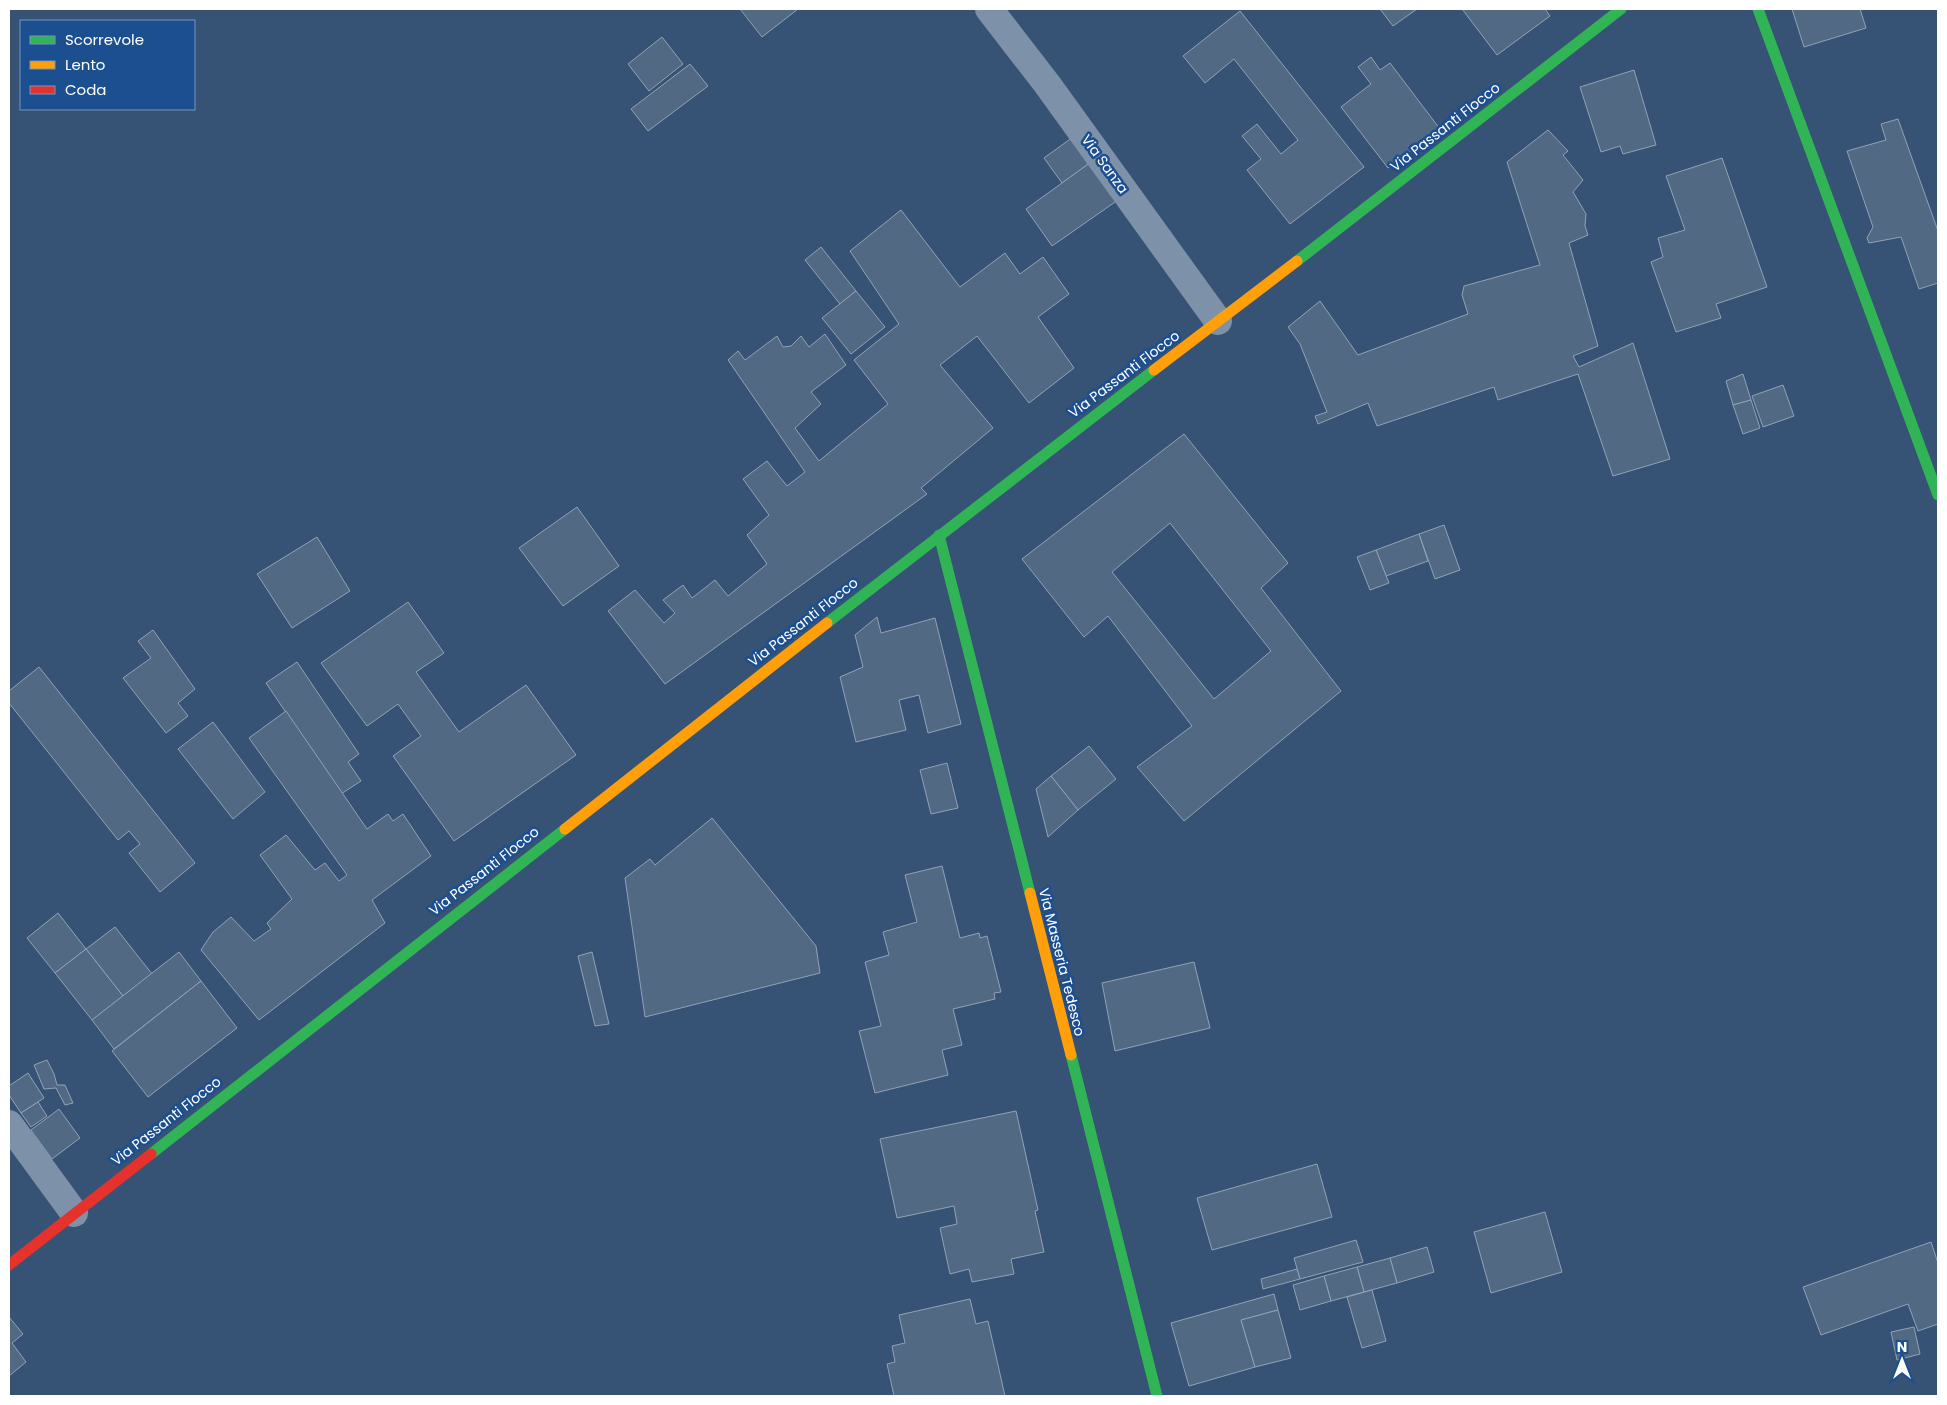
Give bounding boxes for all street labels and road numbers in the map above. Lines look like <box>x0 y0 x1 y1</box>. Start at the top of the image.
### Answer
street label: Via Passanti Flocco <box>1386 78 1504 176</box>
street label: Via Sanza <box>1077 130 1133 198</box>
street label: Via Passanti Flocco <box>1064 326 1184 422</box>
street label: Via Passanti Flocco <box>744 573 862 671</box>
street label: Via Passanti Flocco <box>425 822 543 920</box>
street label: Via Masseria Tedesco <box>1034 886 1090 1038</box>
street label: Via Passanti Flocco <box>107 1072 225 1170</box>

